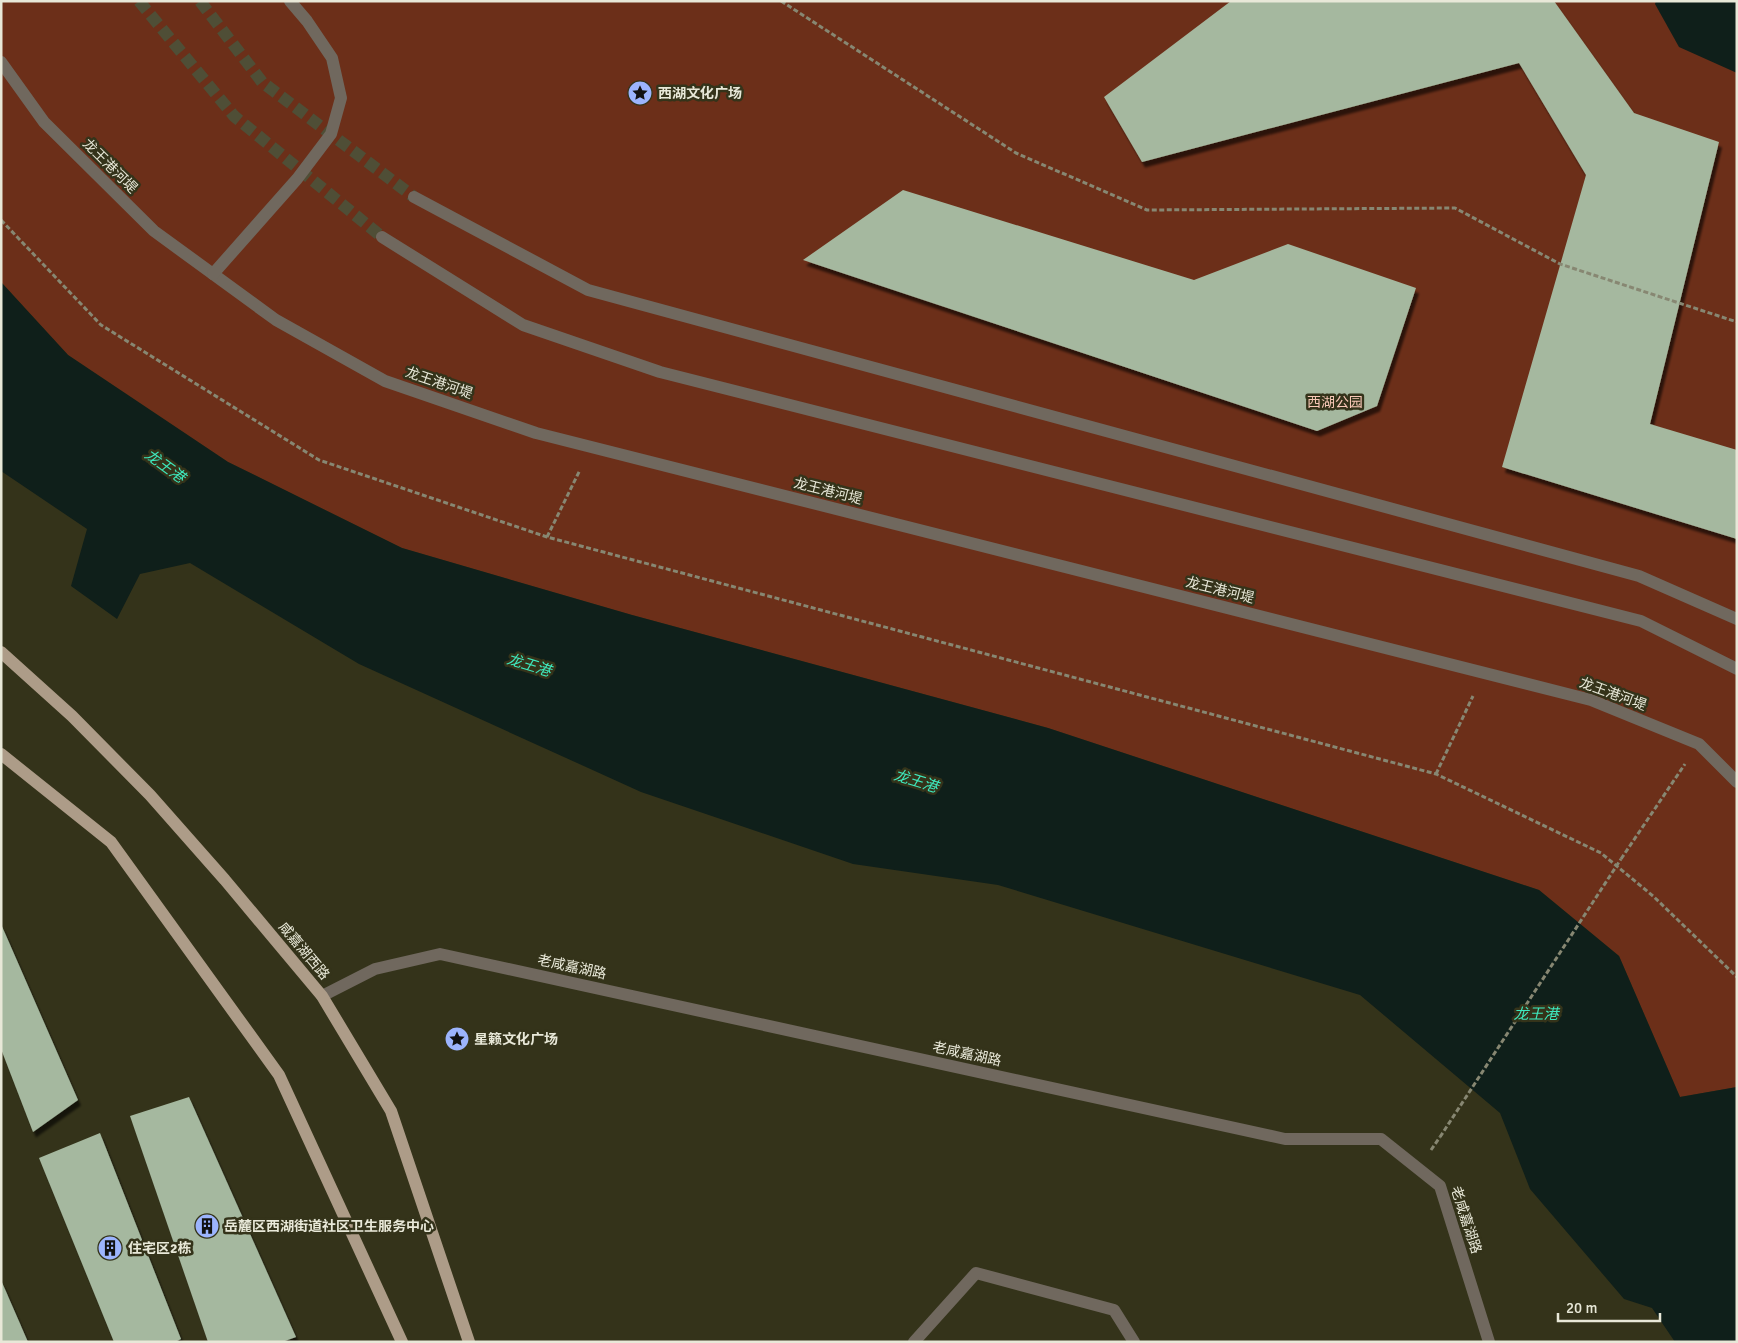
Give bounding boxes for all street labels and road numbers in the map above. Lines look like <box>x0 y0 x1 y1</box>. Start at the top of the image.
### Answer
street label: 龙王港河堤 <box>79 135 141 197</box>
street label: 龙王港河堤 <box>403 364 475 402</box>
street label: 龙王港河堤 <box>792 474 864 508</box>
street label: 龙王港河堤 <box>1184 573 1256 607</box>
street label: 龙王港河堤 <box>1577 674 1649 714</box>
street label: 咸嘉湖西路 <box>275 919 333 983</box>
street label: 老咸嘉湖路 <box>536 951 608 983</box>
street label: 老咸嘉湖路 <box>931 1038 1003 1070</box>
street label: 老咸嘉湖路 <box>1447 1184 1485 1256</box>

